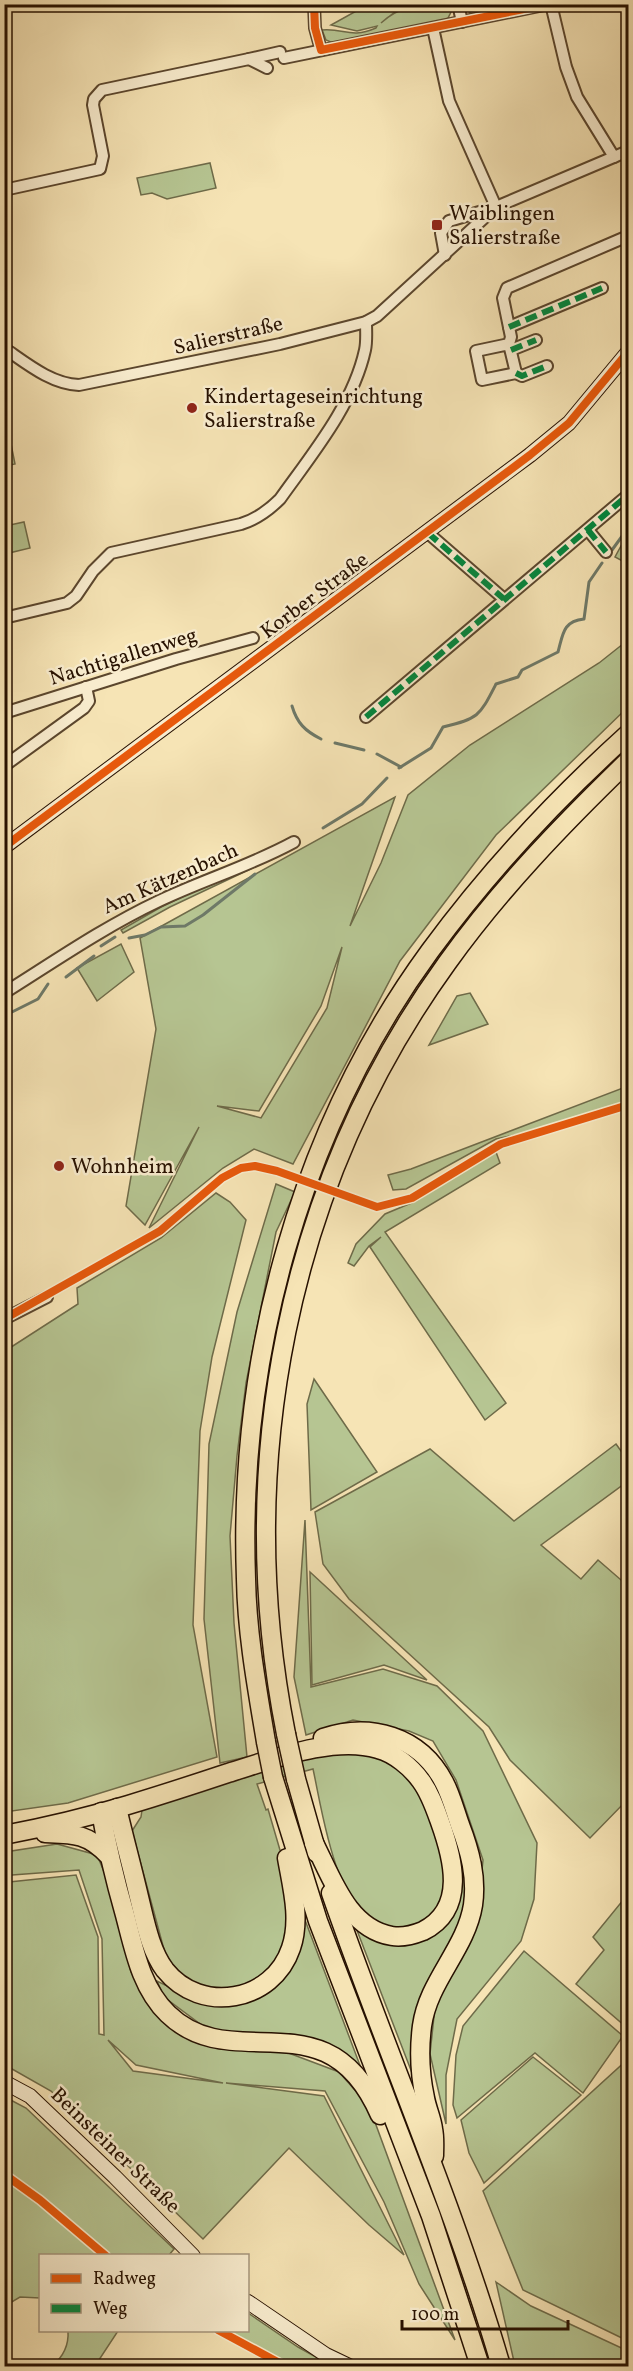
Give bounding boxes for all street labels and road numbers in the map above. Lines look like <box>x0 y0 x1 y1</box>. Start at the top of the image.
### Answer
street label: Salierstraße <box>171 310 286 363</box>
street label: Korber Straße <box>255 546 375 646</box>
street label: Nachtigallenweg <box>46 621 201 694</box>
street label: Am Kätzenbach <box>98 837 243 922</box>
street label: Beinsteiner Straße <box>44 2081 186 2221</box>

